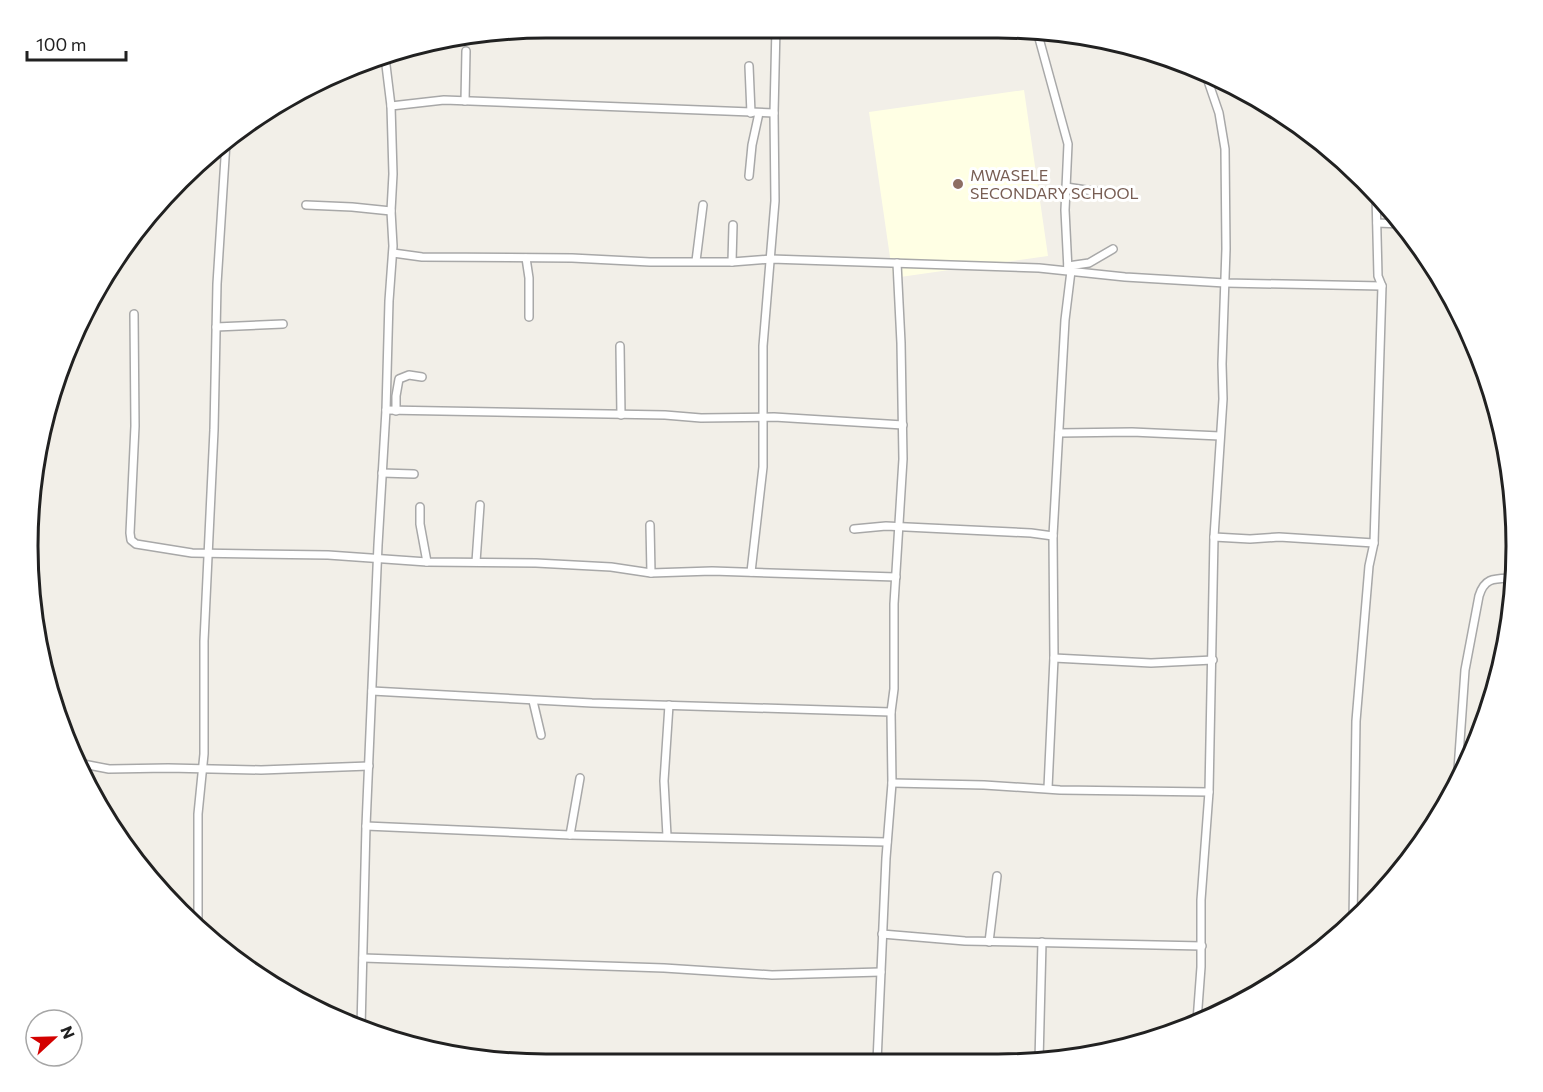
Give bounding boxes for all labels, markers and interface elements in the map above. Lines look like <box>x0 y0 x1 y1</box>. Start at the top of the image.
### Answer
scale bar <box>27 24 126 62</box>
text: 100 m <box>36 33 86 55</box>
place label: MWASELE SECONDARY SCHOOL <box>970 165 1139 202</box>
marker: MWASELE SECONDARY SCHOOL <box>951 177 965 191</box>
north arrow <box>24 1008 84 1068</box>
text: N <box>57 1023 79 1041</box>

